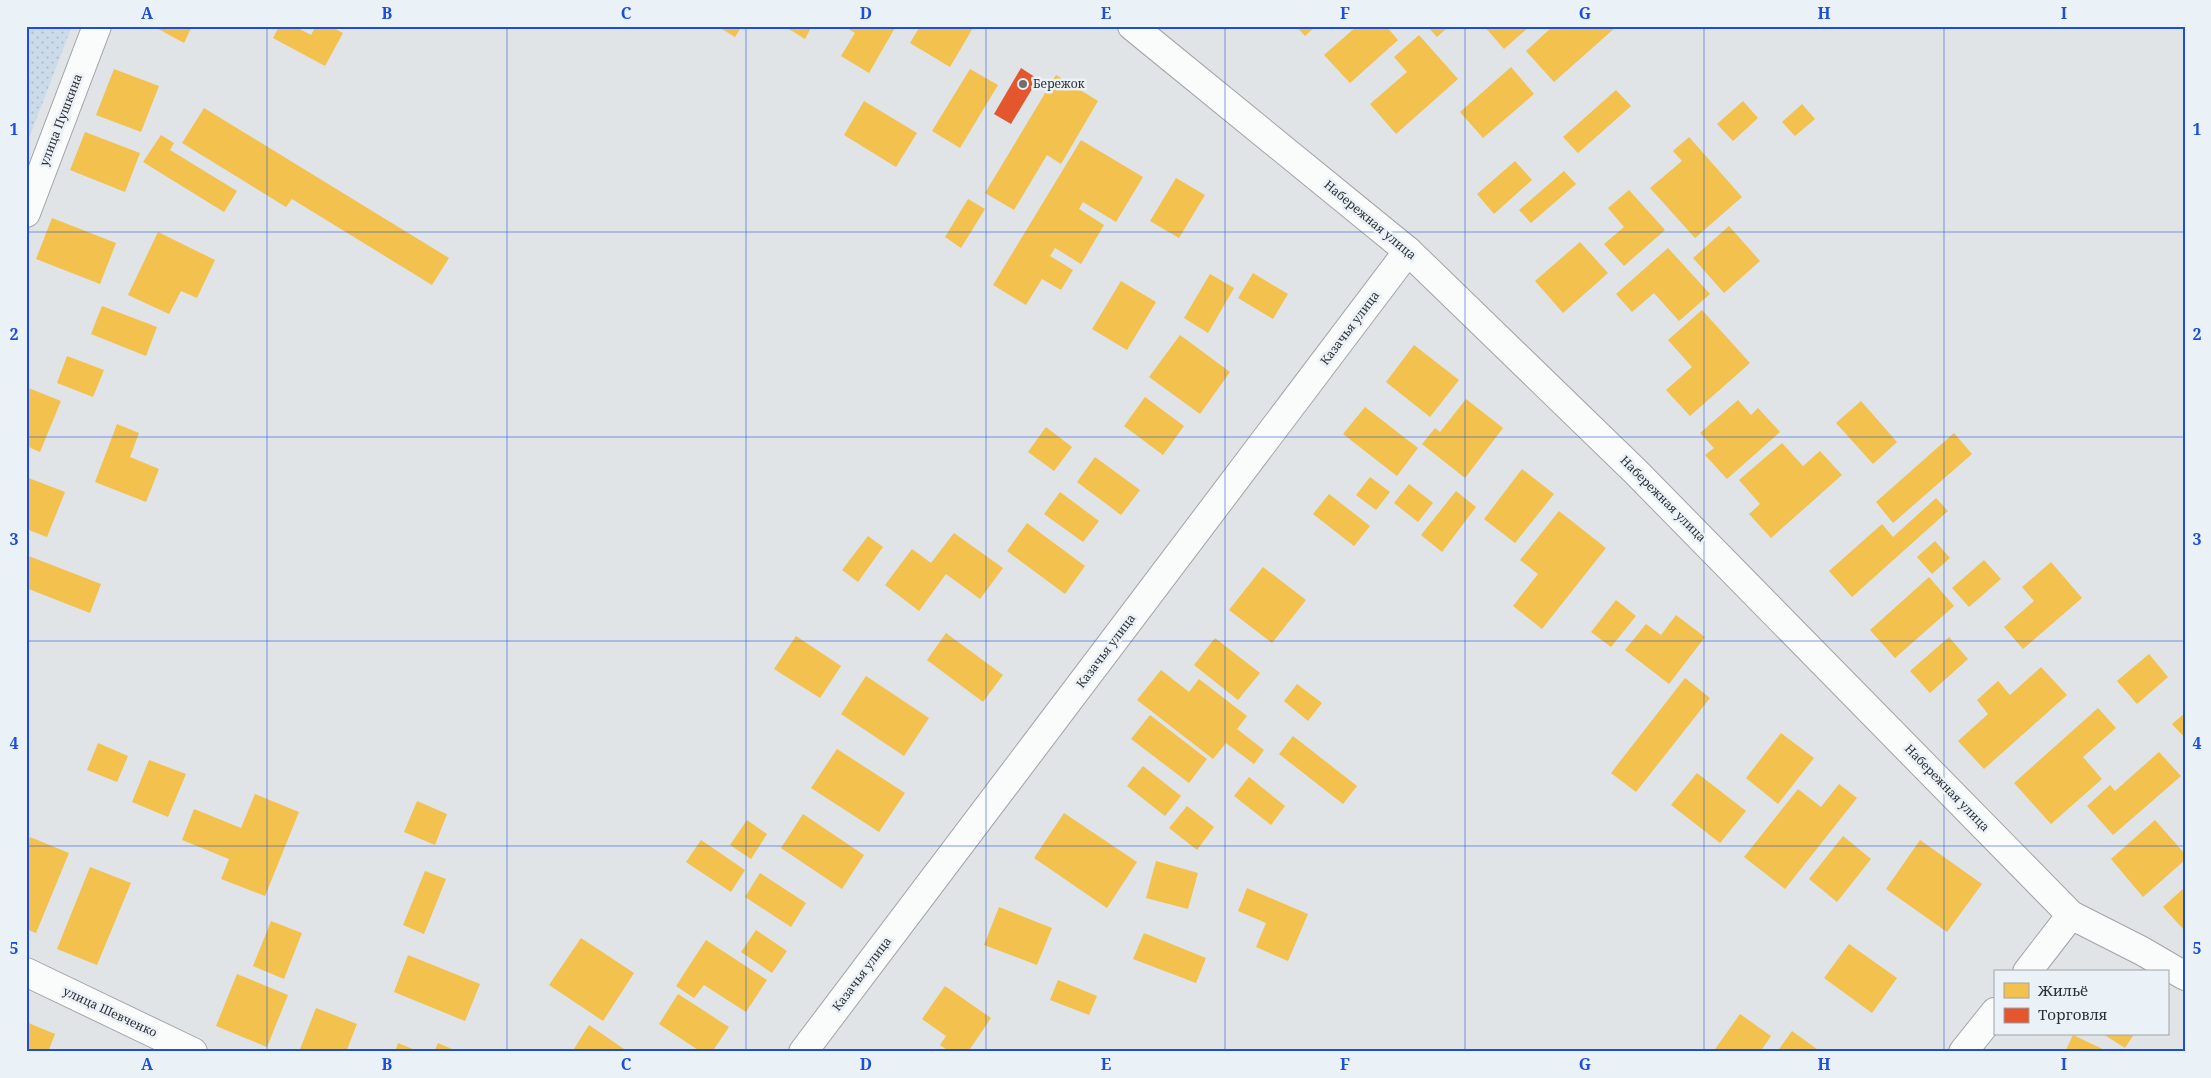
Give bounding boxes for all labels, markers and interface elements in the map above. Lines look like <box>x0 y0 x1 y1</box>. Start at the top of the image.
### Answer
text: A <box>141 2 154 24</box>
text: B <box>382 2 393 24</box>
text: C <box>621 2 632 24</box>
text: D <box>860 2 872 24</box>
text: E <box>1101 2 1111 24</box>
text: F <box>1340 2 1350 24</box>
text: G <box>1579 2 1591 24</box>
text: H <box>1817 2 1831 24</box>
text: I <box>2061 2 2067 24</box>
street label: улица Пушкина <box>35 71 86 169</box>
place label: Бережок <box>1033 75 1086 92</box>
marker: Бережок <box>1017 78 1029 90</box>
text: 1 <box>9 118 19 140</box>
text: 1 <box>2192 118 2202 140</box>
street label: Набережная улица <box>1321 176 1420 263</box>
street label: Казачья улица <box>1316 287 1383 368</box>
text: 2 <box>9 323 19 345</box>
text: 2 <box>2192 323 2202 345</box>
street label: Набережная улица <box>1617 452 1710 546</box>
text: 3 <box>9 528 19 550</box>
text: 3 <box>2192 528 2202 550</box>
street label: Казачья улица <box>1072 610 1139 691</box>
text: 4 <box>9 732 19 754</box>
text: 4 <box>2192 732 2202 754</box>
street label: Набережная улица <box>1901 740 1994 835</box>
street label: Казачья улица <box>828 933 895 1014</box>
text: 5 <box>9 937 19 959</box>
text: 5 <box>2192 937 2202 959</box>
legend <box>1994 970 2168 1036</box>
text: Жильё <box>2037 980 2088 1000</box>
street label: улица Шевченко <box>60 982 160 1041</box>
text: Торговля <box>2038 1004 2107 1024</box>
text: A <box>141 1053 154 1075</box>
text: B <box>382 1053 393 1075</box>
text: C <box>621 1053 632 1075</box>
text: D <box>860 1053 872 1075</box>
text: E <box>1101 1053 1111 1075</box>
text: F <box>1340 1053 1350 1075</box>
text: G <box>1579 1053 1591 1075</box>
text: H <box>1817 1053 1831 1075</box>
text: I <box>2061 1053 2067 1075</box>

